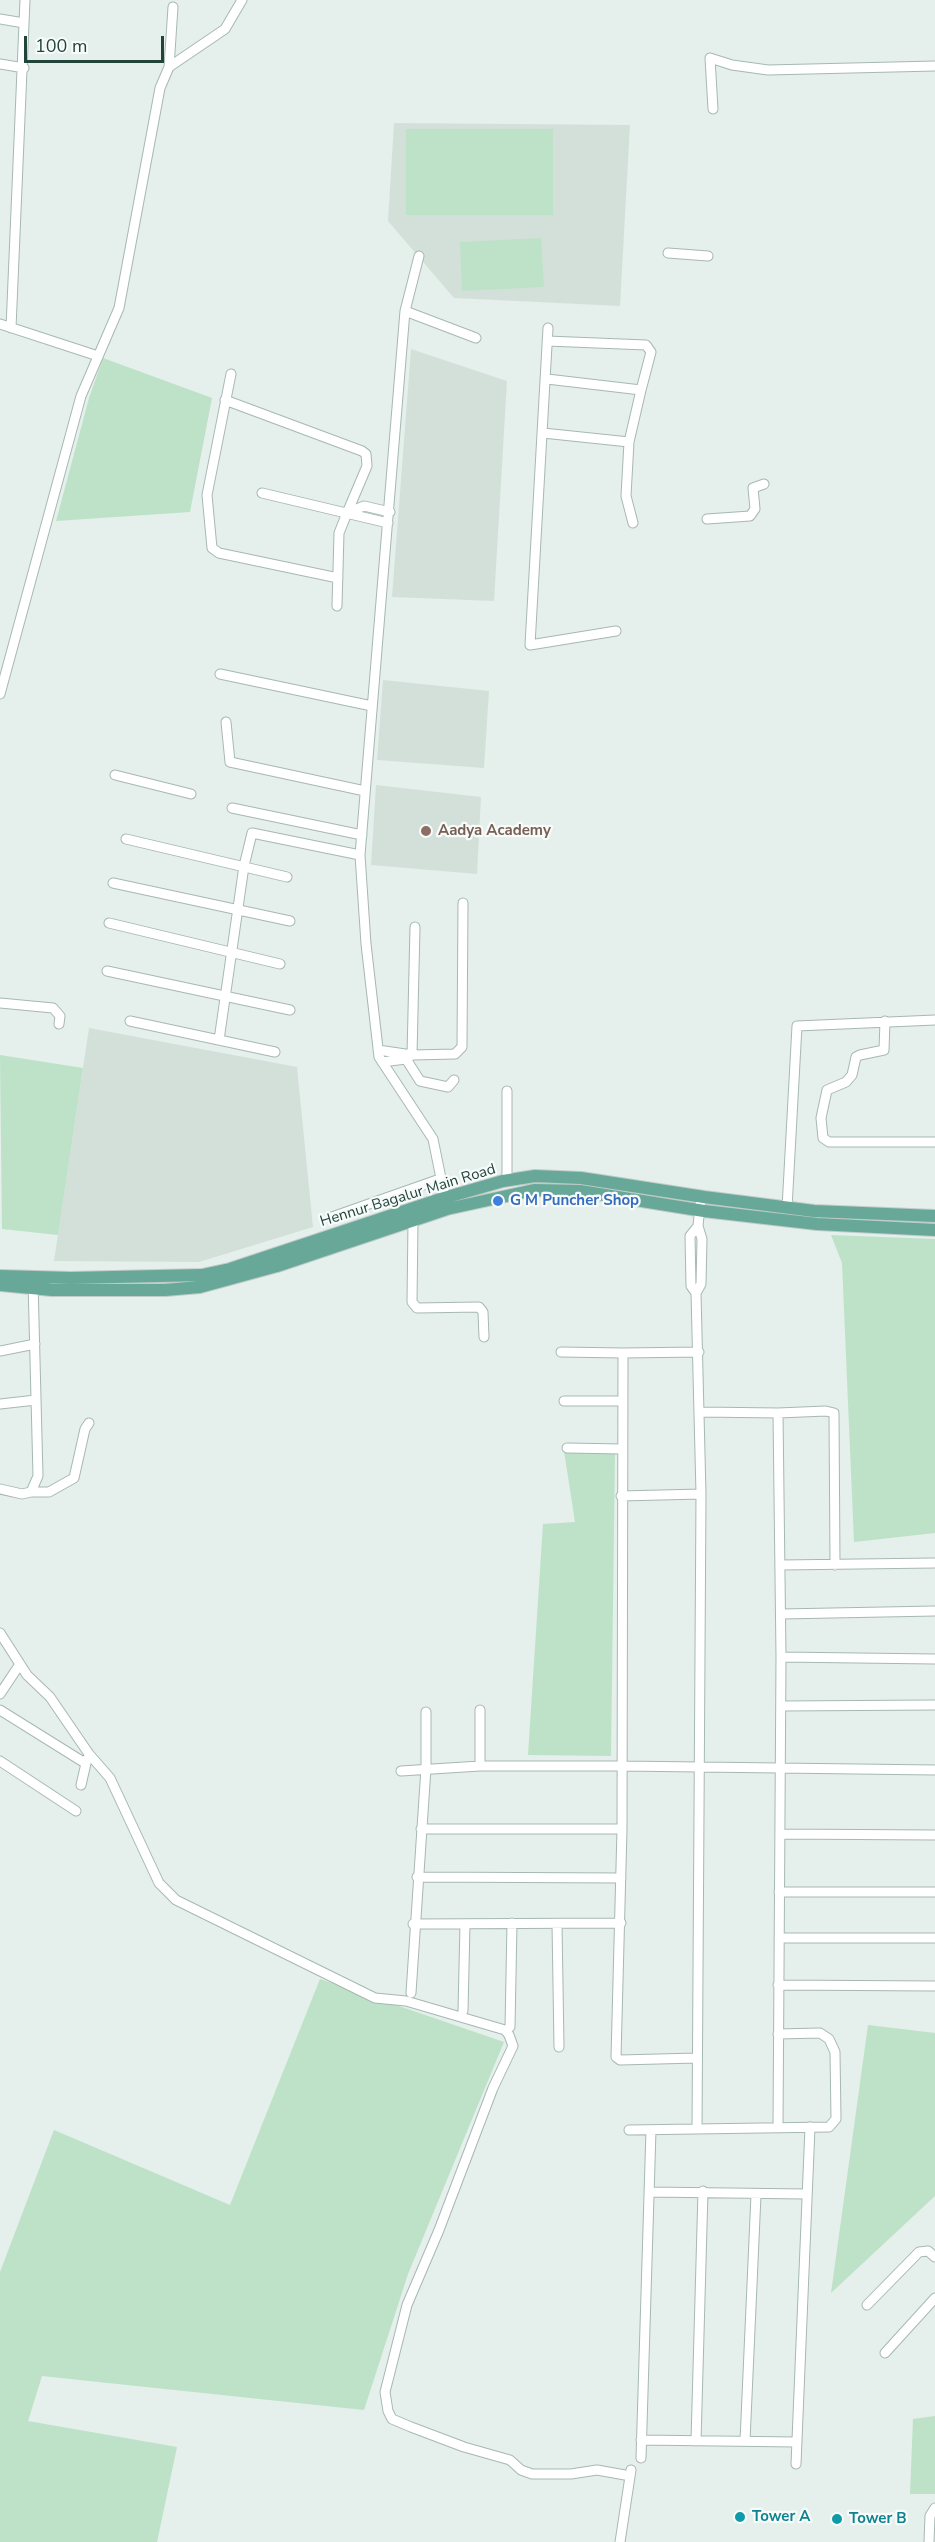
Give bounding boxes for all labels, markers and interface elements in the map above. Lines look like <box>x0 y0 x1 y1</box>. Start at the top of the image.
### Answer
scale bar <box>27 24 166 62</box>
text: 100 m <box>35 34 87 58</box>
place label: Aadya Academy <box>438 822 551 840</box>
marker: Aadya Academy <box>419 824 433 838</box>
street label: Hennur Bagalur Main Road <box>318 1161 498 1231</box>
place label: G M Puncher Shop <box>510 1192 639 1210</box>
marker: G M Puncher Shop <box>491 1194 505 1208</box>
place label: Tower A <box>752 2508 810 2526</box>
marker: Tower A <box>733 2510 747 2524</box>
place label: Tower B <box>849 2510 907 2528</box>
marker: Tower B <box>830 2512 844 2526</box>

